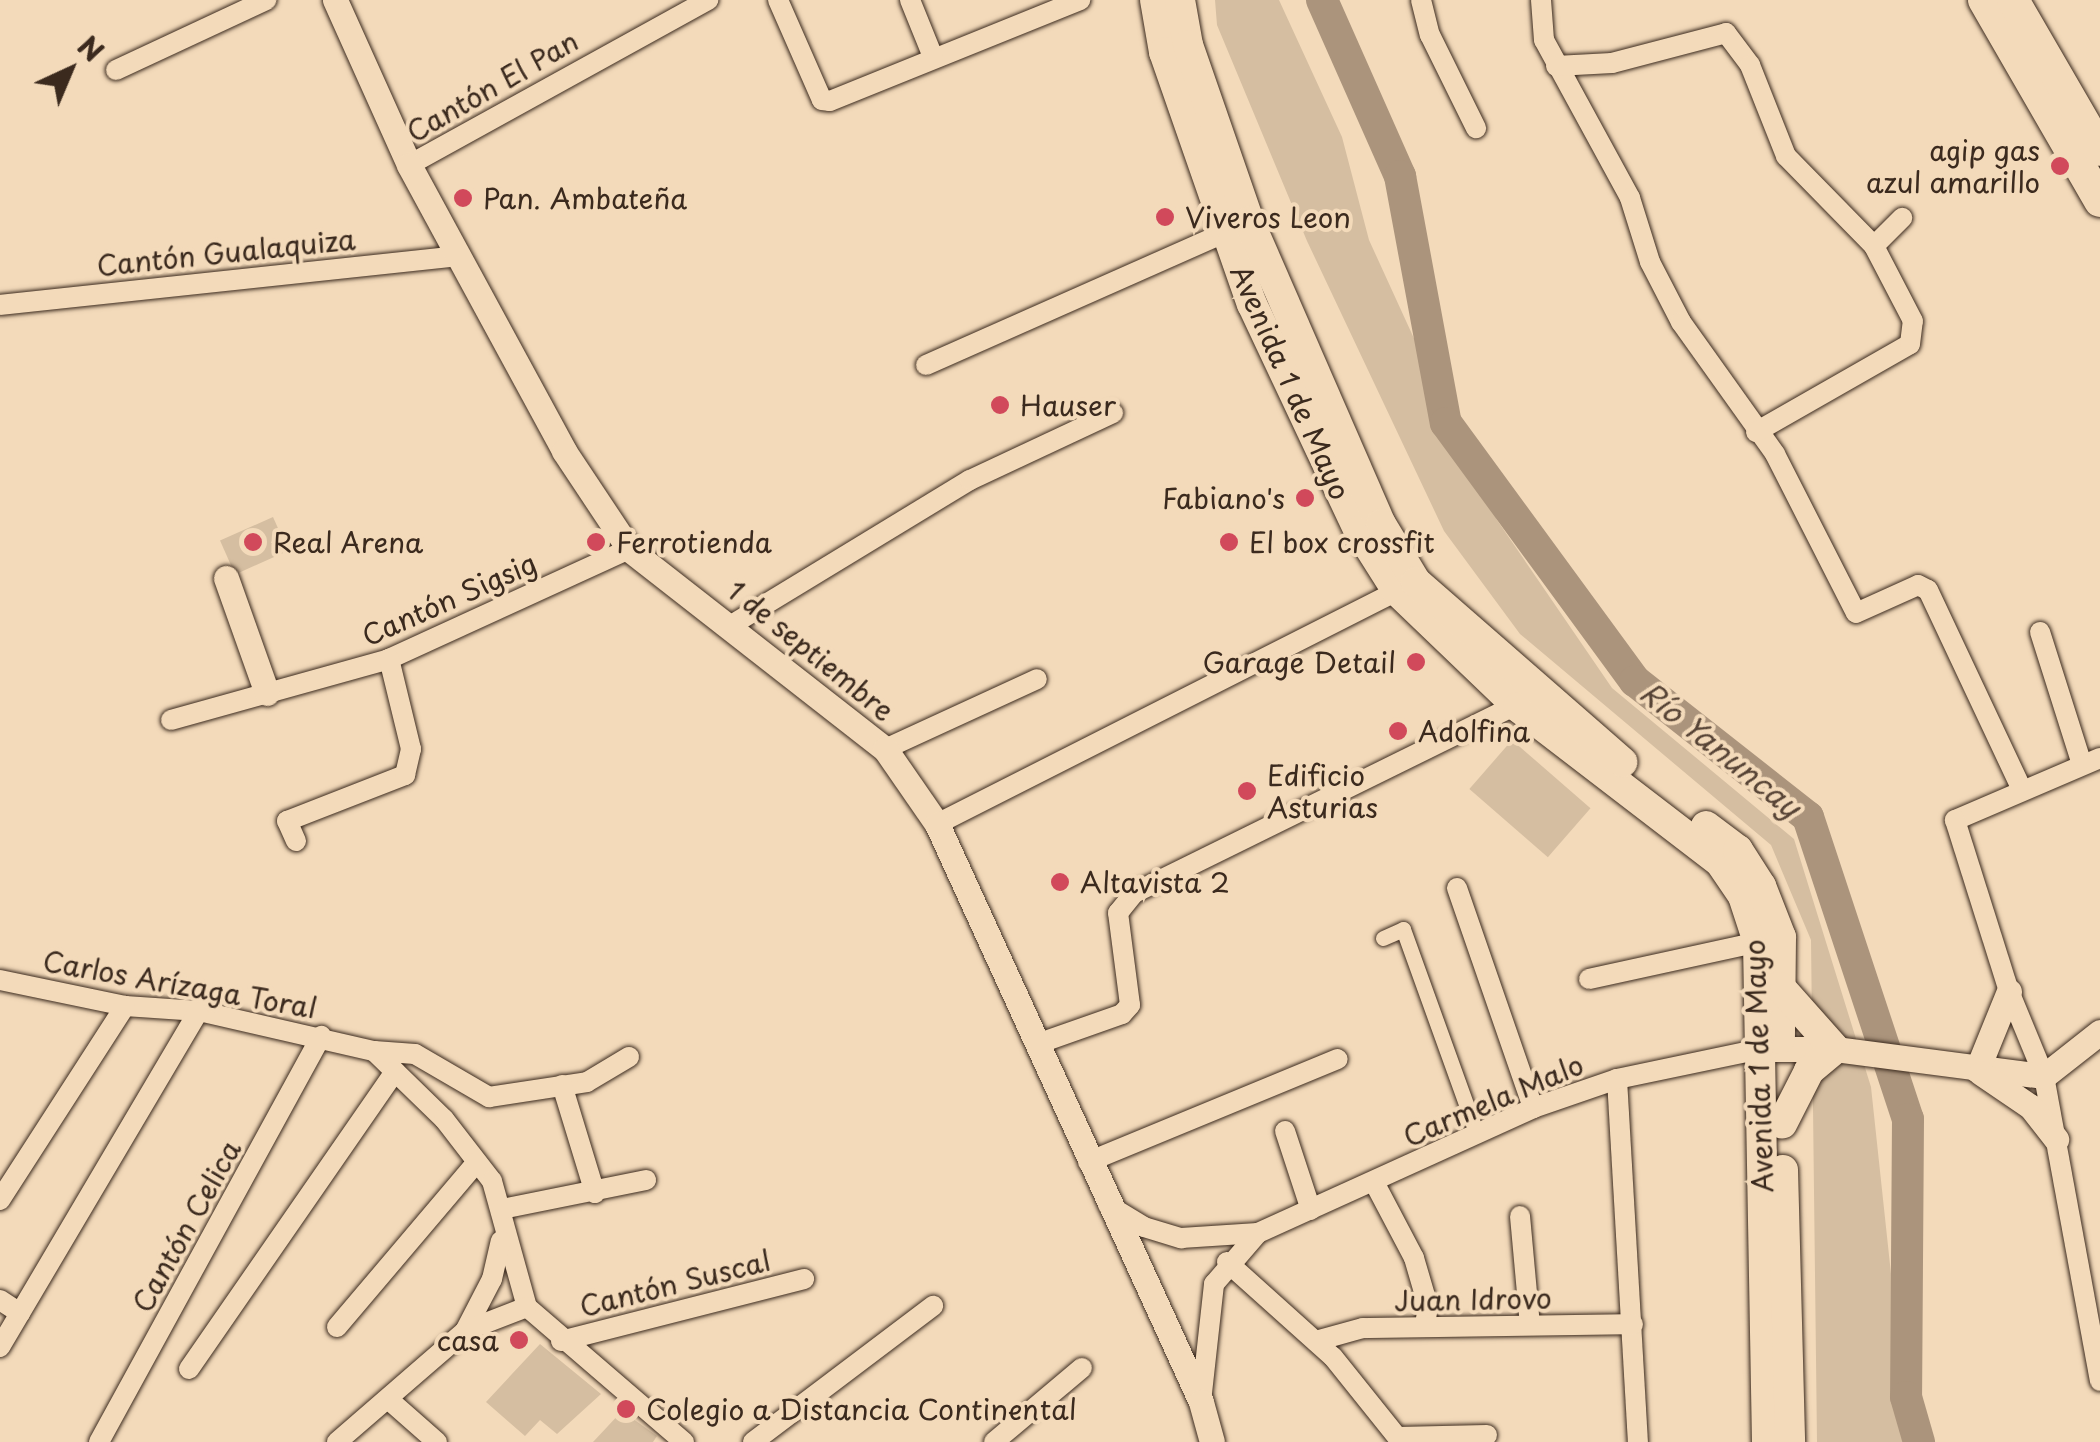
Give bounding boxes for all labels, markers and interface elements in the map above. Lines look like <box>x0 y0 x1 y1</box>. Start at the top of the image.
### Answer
north arrow <box>20 20 120 120</box>
street label: Cantón El Pan <box>401 23 583 149</box>
text: N <box>68 25 114 71</box>
place label: agip gas azul amarillo <box>1865 133 2040 199</box>
marker: agip gas azul amarillo <box>2049 155 2071 177</box>
place label: Pan. Ambateña <box>483 181 687 215</box>
marker: Pan. Ambateña <box>452 187 474 209</box>
place label: Viveros Leon <box>1185 200 1352 234</box>
marker: Viveros Leon <box>1154 206 1176 228</box>
street label: Cantón Gualaquiza <box>95 222 357 282</box>
street label: Avenida 1 de Mayo <box>1224 259 1358 505</box>
place label: Hauser <box>1020 388 1116 422</box>
marker: Hauser <box>989 394 1011 416</box>
place label: Fabiano's <box>1162 481 1285 515</box>
marker: Fabiano's <box>1294 487 1316 509</box>
place label: Real Arena <box>273 525 422 559</box>
place label: Ferrotienda <box>616 525 772 559</box>
place label: El box crossfit <box>1249 525 1437 559</box>
marker: Real Arena <box>242 531 264 553</box>
marker: Ferrotienda <box>585 531 607 553</box>
marker: El box crossfit <box>1218 531 1240 553</box>
street label: Cantón Sigsig <box>357 546 541 652</box>
street label: 1 de septiembre <box>719 571 903 729</box>
place label: Garage Detail <box>1203 645 1396 679</box>
marker: Garage Detail <box>1405 651 1427 673</box>
water label: Río Yanuncay <box>1633 673 1809 825</box>
place label: Adolfina <box>1418 714 1530 748</box>
marker: Adolfina <box>1387 720 1409 742</box>
place label: Edificio Asturias <box>1267 758 1378 824</box>
marker: Edificio Asturias <box>1236 780 1258 802</box>
place label: Altavista 2 <box>1080 865 1230 899</box>
marker: Altavista 2 <box>1049 871 1071 893</box>
street label: Avenida 1 de Mayo <box>1737 939 1779 1193</box>
street label: Carlos Arízaga Toral <box>40 943 320 1025</box>
street label: Carmela Malo <box>1398 1047 1588 1153</box>
street label: Cantón Celica <box>125 1135 247 1317</box>
street label: Cantón Suscal <box>577 1243 773 1323</box>
street label: Juan Idrovo <box>1394 1281 1552 1317</box>
place label: casa <box>437 1323 499 1357</box>
marker: casa <box>508 1329 530 1351</box>
place label: Colegio a Distancia Continental <box>646 1392 1078 1426</box>
marker: Colegio a Distancia Continental <box>615 1398 637 1420</box>

